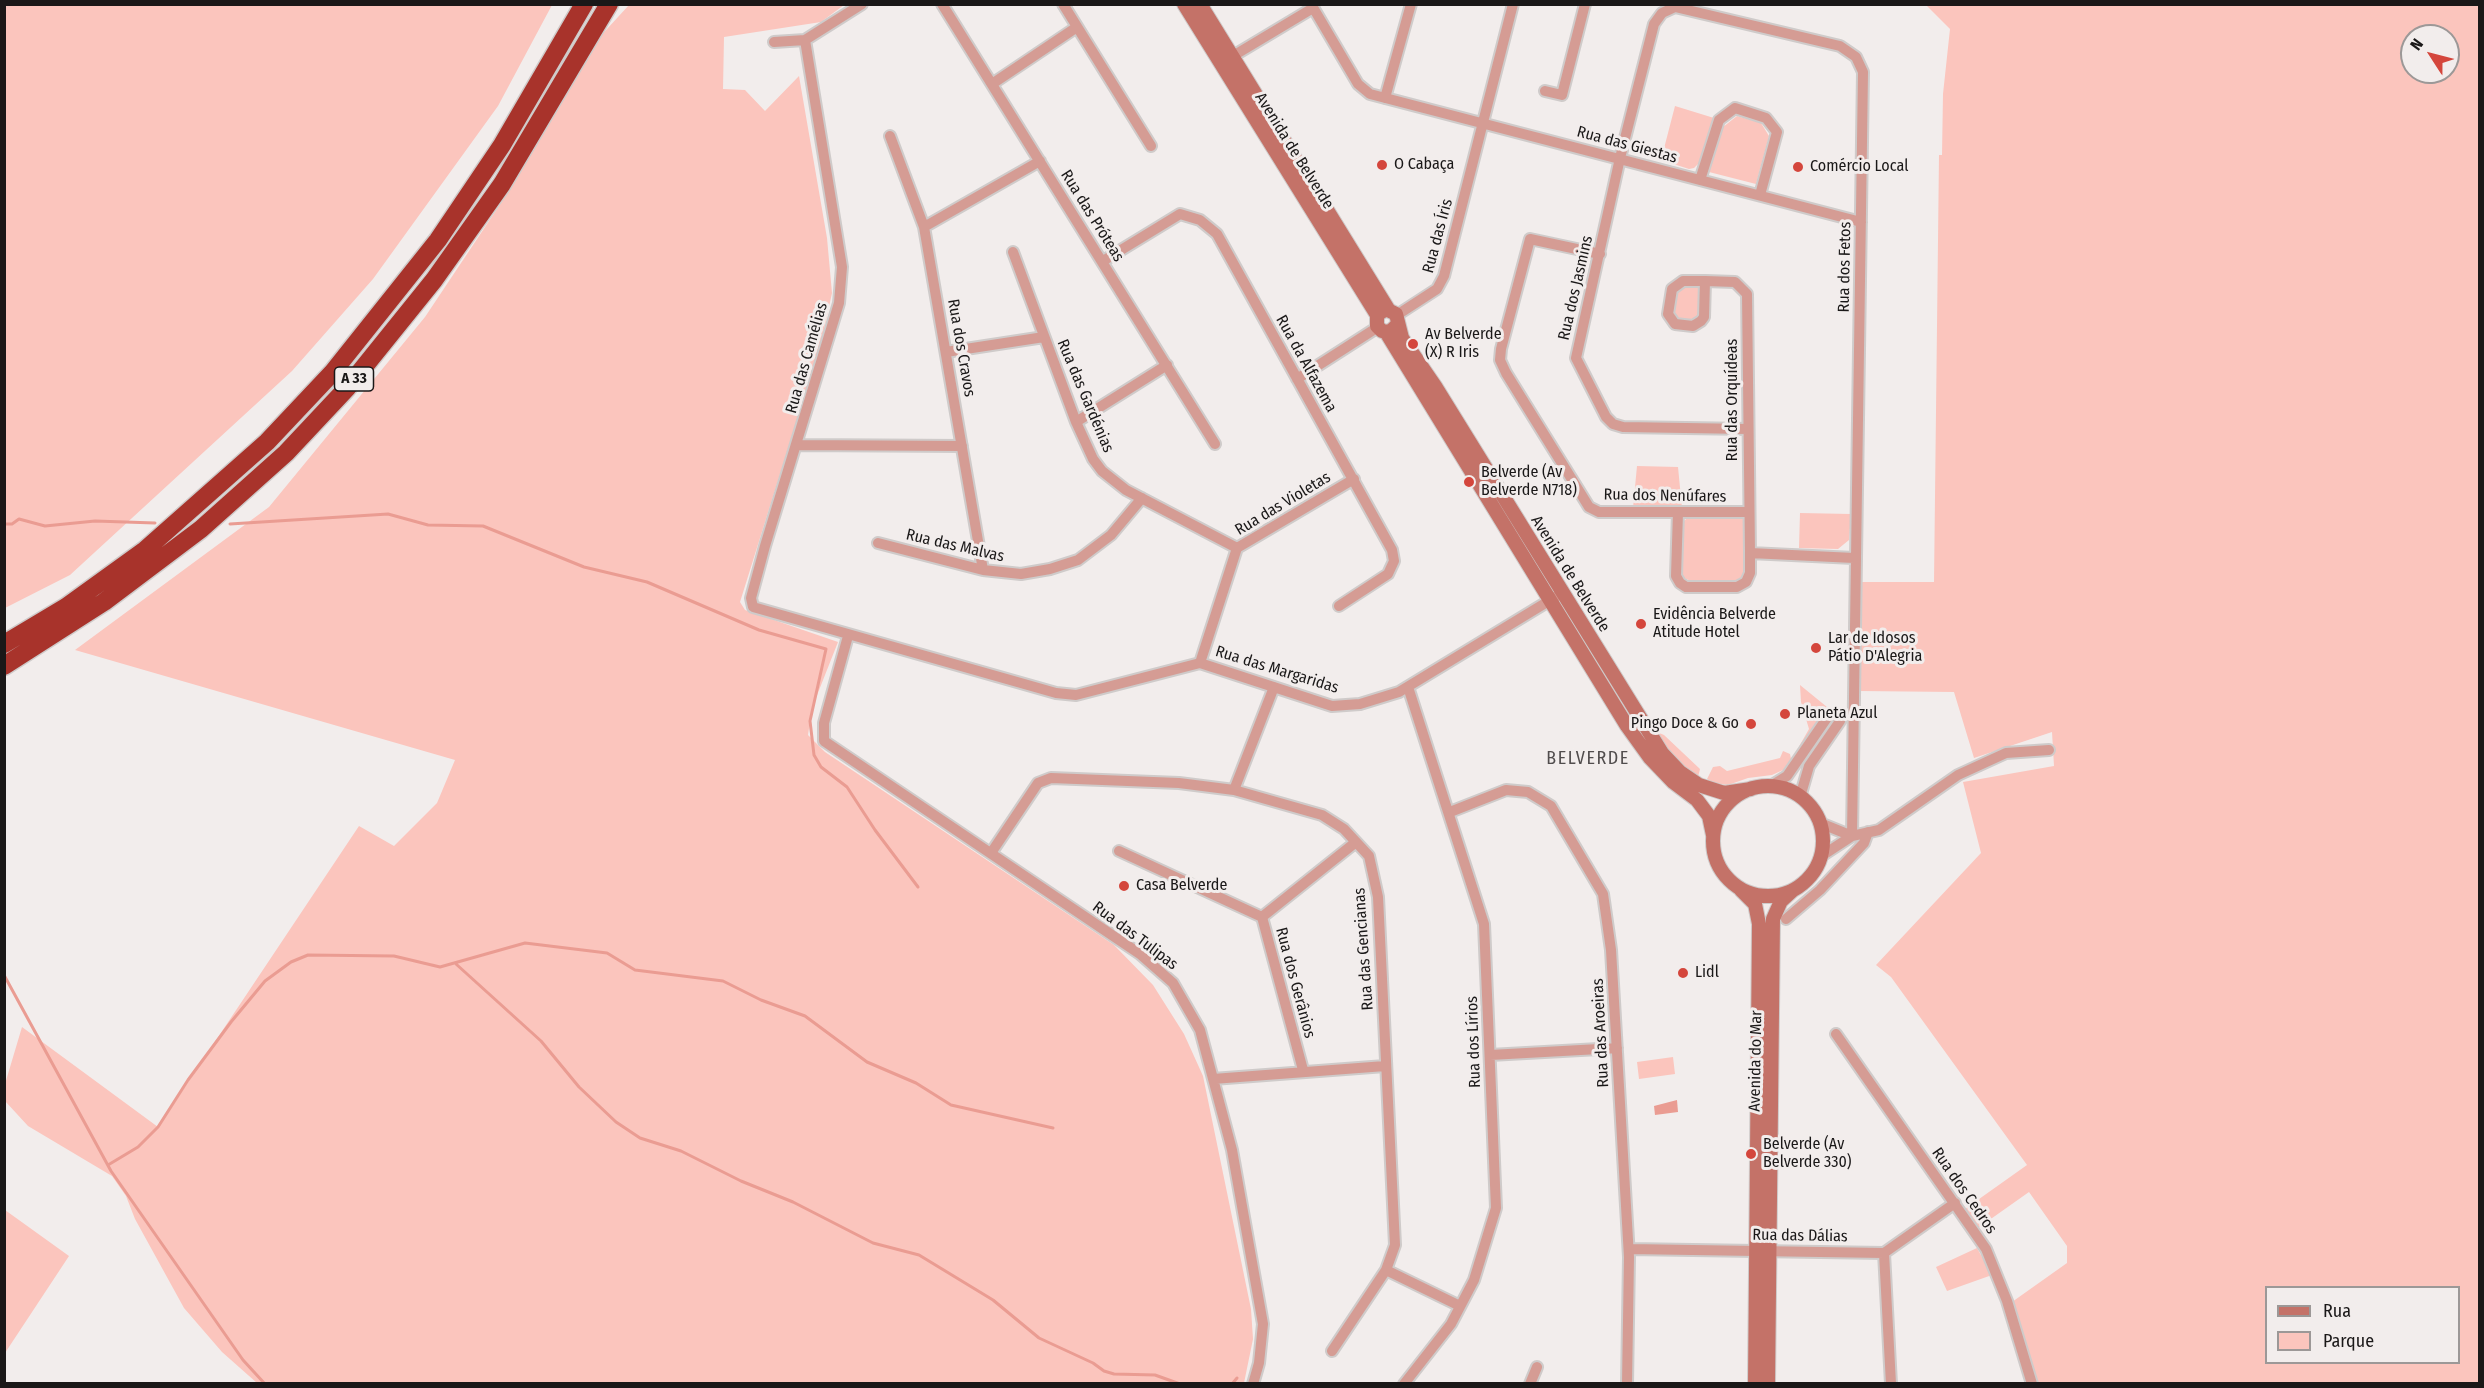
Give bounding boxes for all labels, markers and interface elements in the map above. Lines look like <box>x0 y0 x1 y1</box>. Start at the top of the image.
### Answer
north arrow <box>2400 24 2460 84</box>
text: N <box>2406 35 2427 54</box>
street label: Avenida de Belverde <box>1250 89 1338 213</box>
street label: Rua das Giestas <box>1575 122 1679 168</box>
place label: O Cabaça <box>1394 155 1454 175</box>
place label: Comércio Local <box>1810 157 1908 177</box>
marker: O Cabaça <box>1375 158 1389 172</box>
marker: Comércio Local <box>1791 160 1805 174</box>
street label: Rua das Próteas <box>1056 167 1128 265</box>
street label: Rua das Íris <box>1419 197 1457 275</box>
street label: Rua dos Fetos <box>1835 221 1855 313</box>
street label: Rua dos Jasmins <box>1555 234 1597 342</box>
street label: Rua dos Cravos <box>943 298 979 398</box>
street label: Rua das Camélias <box>782 300 832 416</box>
street label: Rua da Alfazema <box>1271 312 1341 416</box>
place label: Av Belverde (X) R Iris <box>1425 325 1502 363</box>
street label: Rua das Gardénias <box>1052 336 1118 456</box>
marker: Av Belverde (X) R Iris <box>1406 337 1420 351</box>
street label: Rua das Orquídeas <box>1723 339 1743 461</box>
road number: A 33 <box>334 367 374 391</box>
place label: Belverde (Av Belverde N718) <box>1481 463 1577 501</box>
street label: Rua das Violetas <box>1232 468 1334 540</box>
marker: Belverde (Av Belverde N718) <box>1462 475 1476 489</box>
street label: Rua dos Nenúfares <box>1603 485 1727 507</box>
street label: Avenida de Belverde <box>1526 512 1614 636</box>
street label: Rua das Malvas <box>904 525 1006 567</box>
place label: Evidência Belverde Atitude Hotel <box>1653 605 1776 643</box>
marker: Evidência Belverde Atitude Hotel <box>1634 617 1648 631</box>
place label: Lar de Idosos Pátio D'Alegria <box>1828 629 1922 667</box>
marker: Lar de Idosos Pátio D'Alegria <box>1809 641 1823 655</box>
street label: Rua das Margaridas <box>1213 642 1341 698</box>
place label: Planeta Azul <box>1797 704 1877 724</box>
marker: Planeta Azul <box>1778 707 1792 721</box>
place label: Pingo Doce & Go <box>1631 714 1739 734</box>
marker: Pingo Doce & Go <box>1744 717 1758 731</box>
district label: BELVERDE <box>1546 748 1630 770</box>
place label: Casa Belverde <box>1136 876 1227 896</box>
marker: Casa Belverde <box>1117 879 1131 893</box>
street label: Rua das Gencianas <box>1350 887 1378 1011</box>
street label: Rua das Tulipas <box>1089 898 1181 974</box>
street label: Rua dos Gerânios <box>1271 925 1319 1041</box>
place label: Lidl <box>1695 963 1719 983</box>
marker: Lidl <box>1676 966 1690 980</box>
street label: Rua das Aroeiras <box>1589 978 1613 1088</box>
street label: Rua dos Lírios <box>1463 996 1485 1088</box>
street label: Avenida do Mar <box>1746 1010 1766 1112</box>
place label: Belverde (Av Belverde 330) <box>1763 1135 1852 1173</box>
street label: Rua dos Cedros <box>1927 1144 2001 1238</box>
marker: Belverde (Av Belverde 330) <box>1744 1147 1758 1161</box>
street label: Rua das Dálias <box>1752 1226 1848 1246</box>
legend <box>2265 1286 2460 1364</box>
text: Rua <box>2323 1300 2351 1322</box>
text: Parque <box>2323 1330 2374 1352</box>

